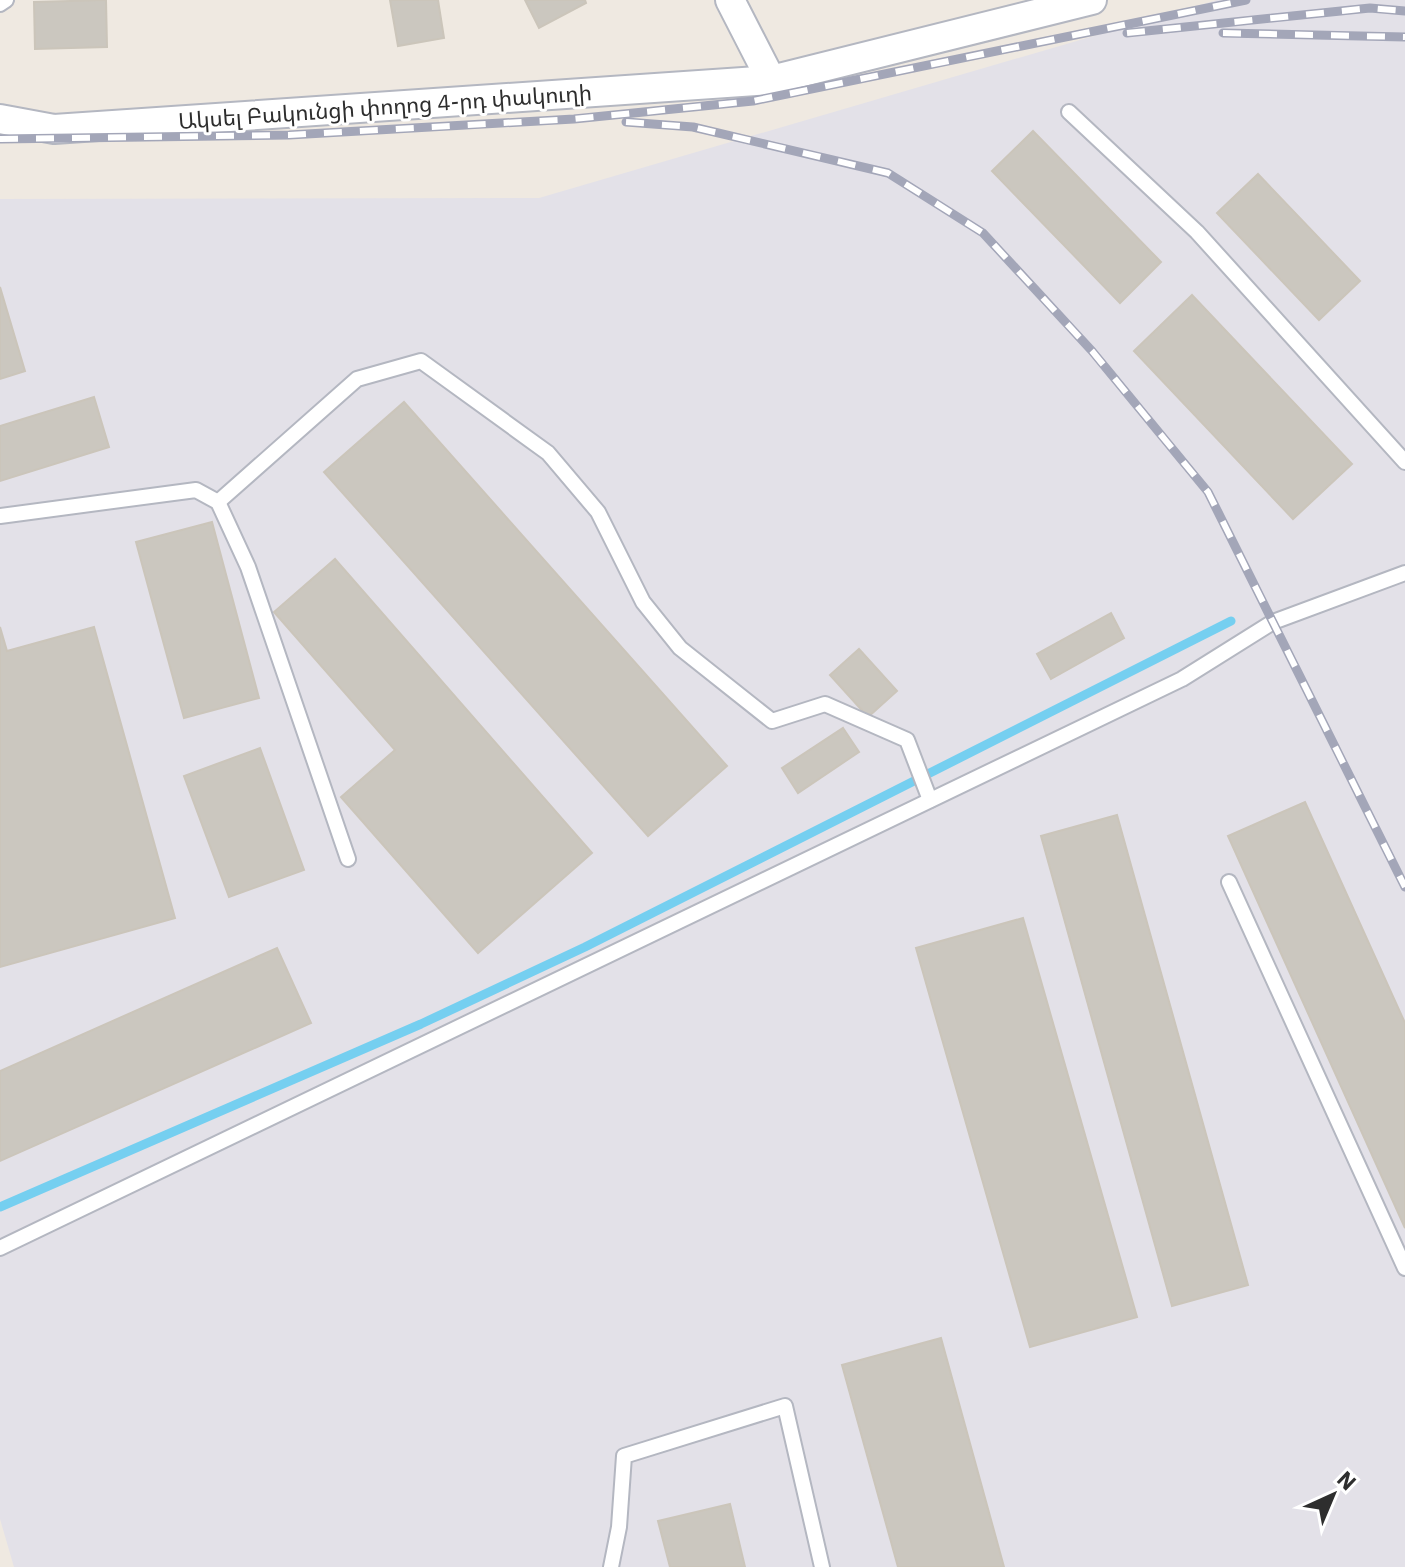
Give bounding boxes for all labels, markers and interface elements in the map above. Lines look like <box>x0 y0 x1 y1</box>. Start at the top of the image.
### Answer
street label: Ակսել Բակունցի փողոց 4-րդ փակուղի <box>177 77 593 135</box>
north arrow <box>1293 1455 1373 1535</box>
text: N <box>1331 1464 1363 1496</box>

